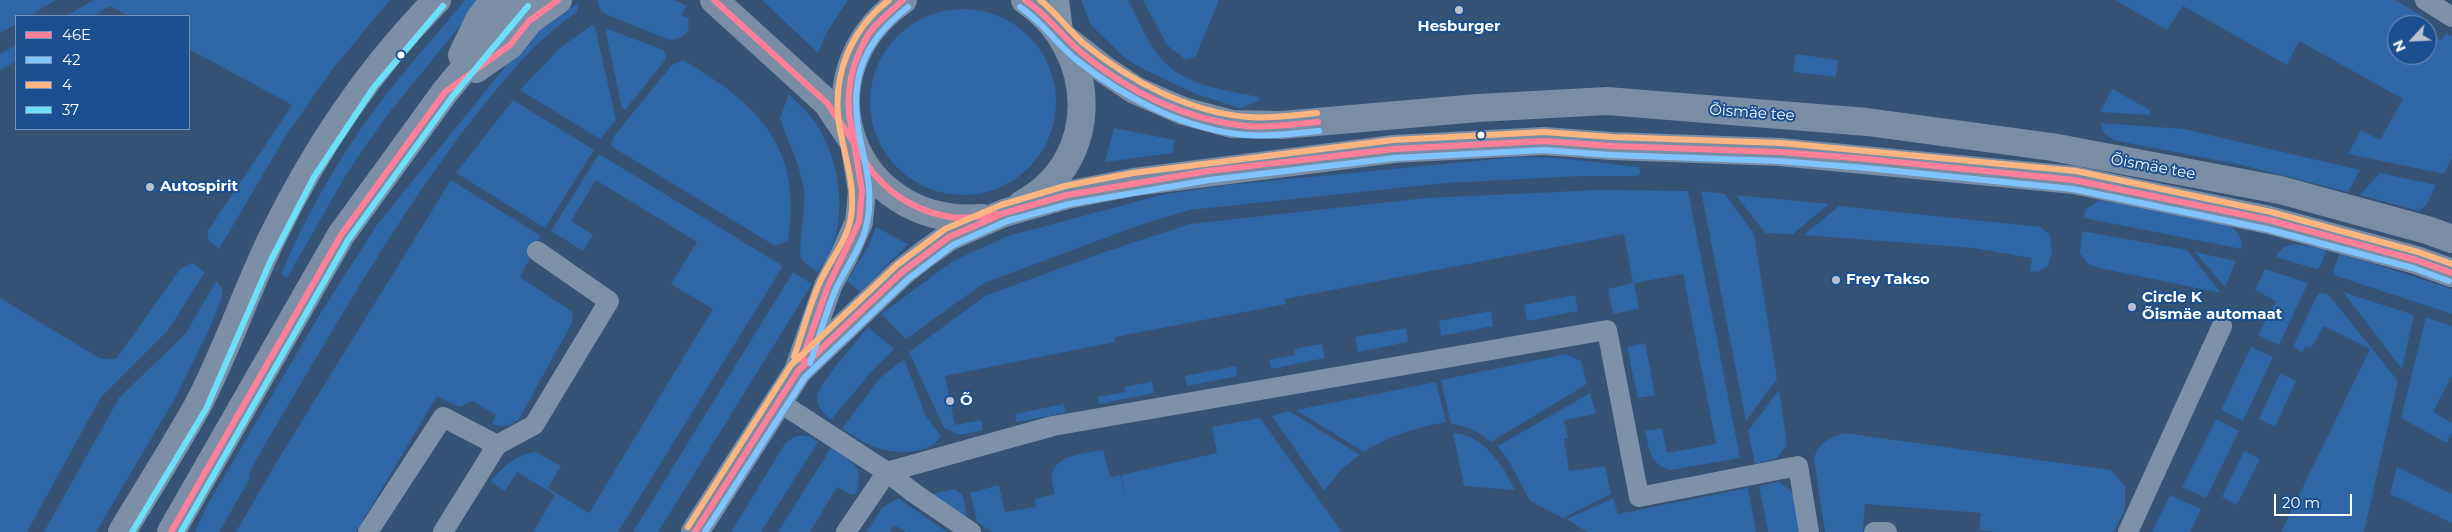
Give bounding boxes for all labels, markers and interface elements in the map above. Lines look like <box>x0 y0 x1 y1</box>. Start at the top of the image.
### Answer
marker: Hesburger <box>1453 4 1465 16</box>
legend <box>15 15 190 130</box>
north arrow <box>2387 15 2437 65</box>
place label: Hesburger <box>1418 18 1500 36</box>
text: 46E <box>62 25 91 44</box>
text: N <box>2389 37 2410 55</box>
text: 42 <box>62 50 80 69</box>
unlabelled marker <box>396 50 406 60</box>
text: 4 <box>62 75 72 94</box>
text: 37 <box>62 100 79 119</box>
street label: Õismäe tee <box>1709 101 1795 125</box>
unlabelled marker <box>1476 130 1486 140</box>
street label: Õismäe tee <box>2109 151 2197 183</box>
place label: Autospirit <box>160 178 238 196</box>
marker: Autospirit <box>144 181 156 193</box>
place label: Frey Takso <box>1846 271 1930 289</box>
marker: Frey Takso <box>1830 274 1842 286</box>
place label: Circle K Õismäe automaat <box>2142 289 2282 324</box>
marker: Circle K Õismäe automaat <box>2126 301 2138 313</box>
place label: Õ <box>960 392 973 410</box>
marker: Õ <box>944 395 956 407</box>
scale bar <box>2277 484 2354 516</box>
text: 20 m <box>2282 493 2320 512</box>

